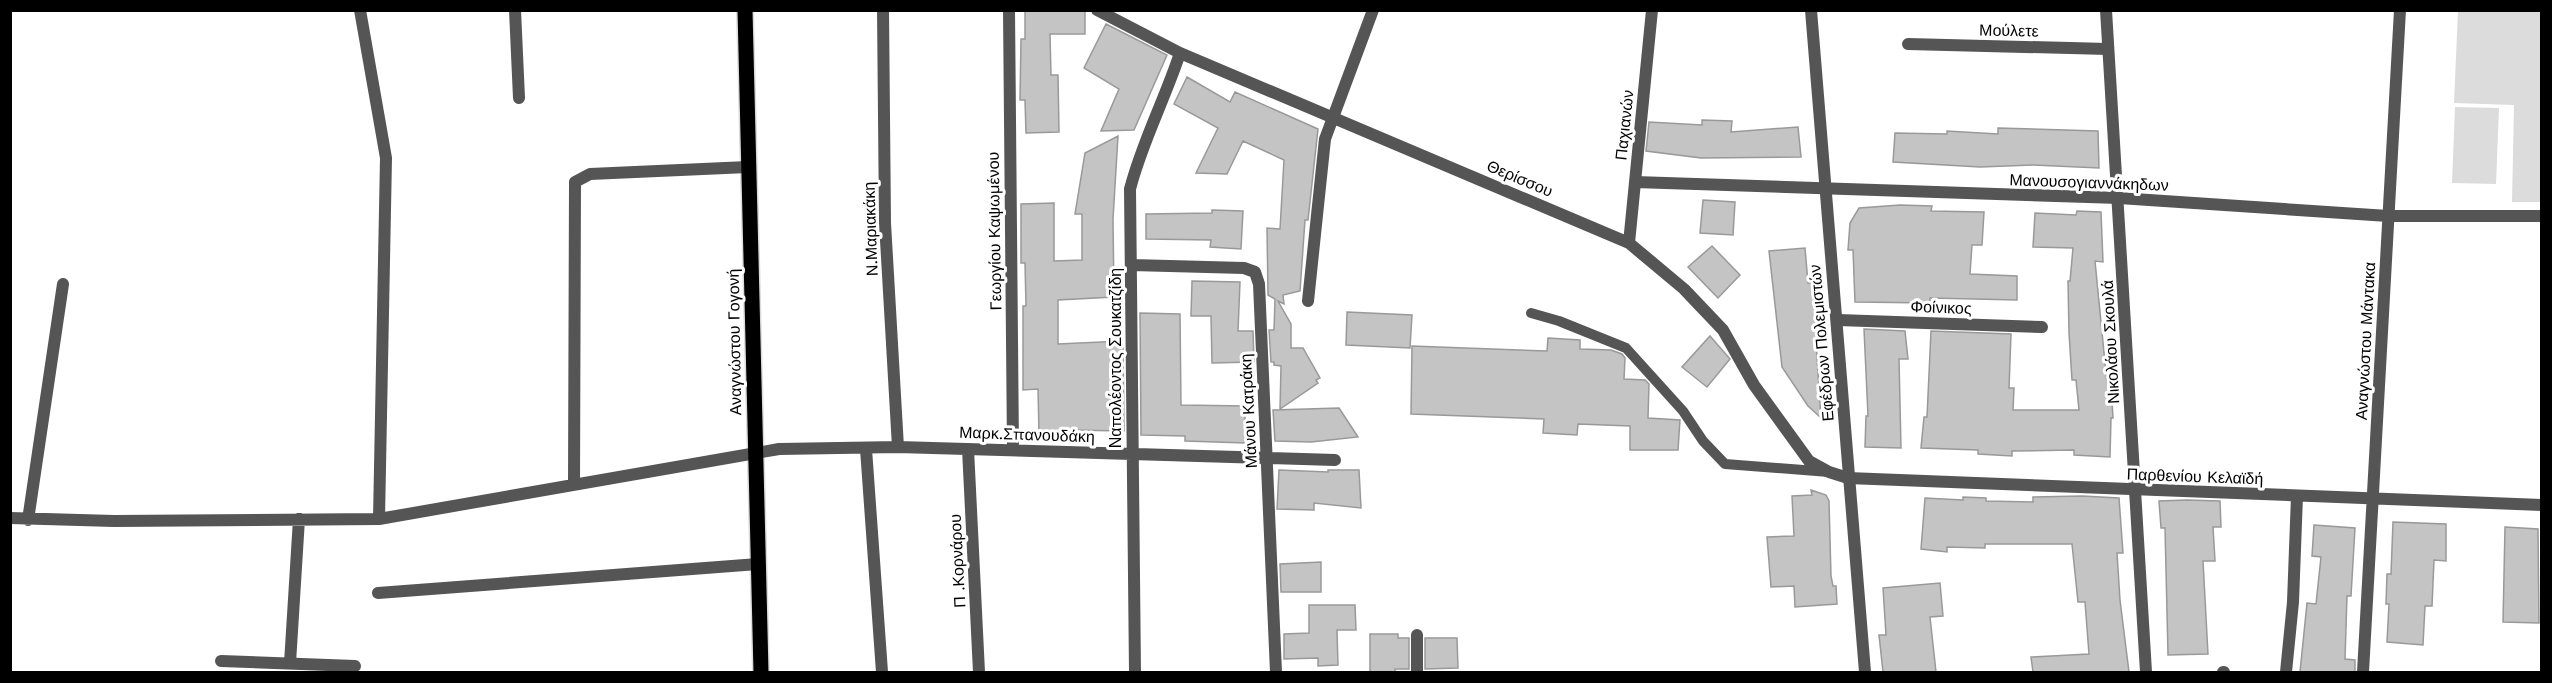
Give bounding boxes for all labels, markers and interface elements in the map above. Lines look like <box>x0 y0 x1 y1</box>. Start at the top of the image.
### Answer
street label: Μούλετε <box>1979 20 2039 41</box>
street label: Παχιανών <box>1611 89 1638 161</box>
street label: Γεωργίου Καψωμένου <box>984 152 1005 310</box>
street label: Θερίσσου <box>1484 156 1556 201</box>
street label: Μανουσογιαννάκηδων <box>2009 170 2169 195</box>
street label: Ν.Μαριακάκη <box>859 182 882 276</box>
street label: Αναγνώστου Μάντακα <box>2352 262 2379 421</box>
street label: Εφέδρων Πολεμιστών <box>1805 264 1838 422</box>
street label: Αναγνώστου Γογονή <box>724 268 745 416</box>
street label: Ναπολέοντος Σουκατζίδη <box>1106 268 1125 448</box>
street label: Νικολάου Σκουλά <box>2098 280 2123 404</box>
street label: Φοίνικος <box>1910 297 1972 318</box>
street label: Μάνου Κατράκη <box>1236 353 1261 469</box>
street label: Μαρκ.Σπανουδάκη <box>959 423 1095 446</box>
street label: Παρθενίου Κελαϊδή <box>2126 465 2264 488</box>
street label: Π .Κορνάρου <box>946 514 969 608</box>

